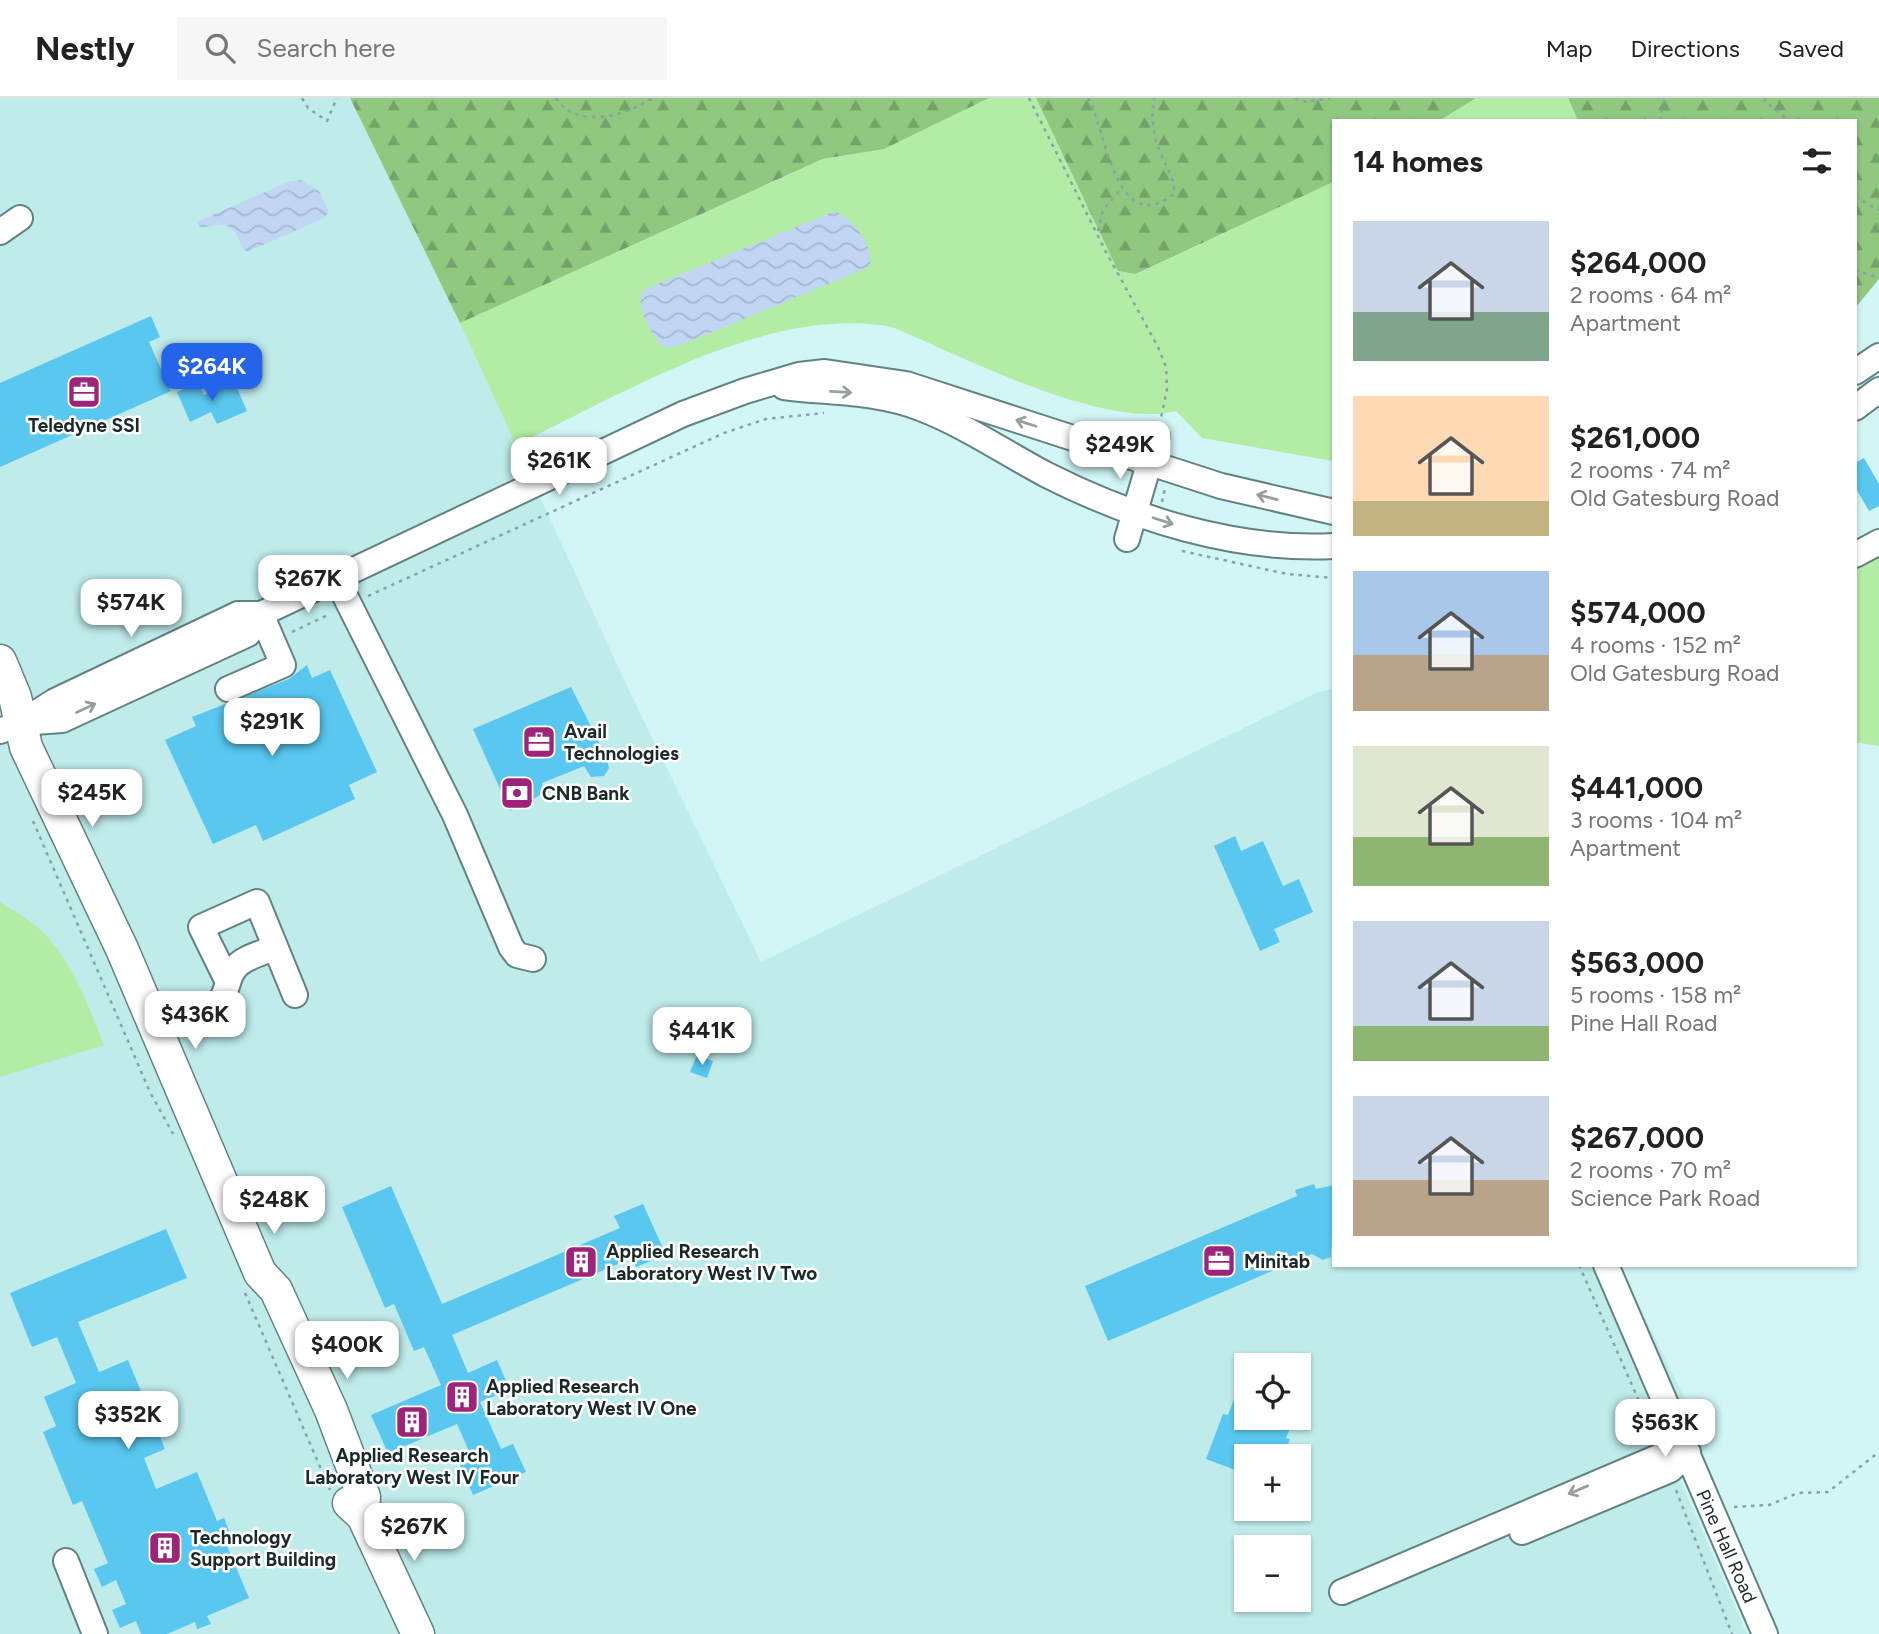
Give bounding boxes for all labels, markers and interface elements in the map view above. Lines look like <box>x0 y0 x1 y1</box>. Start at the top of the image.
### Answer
search box <box>177 17 667 80</box>
text: Nestly <box>35 29 135 68</box>
icon: search <box>201 29 239 67</box>
text: Search here <box>257 32 395 64</box>
text: Map <box>1546 34 1592 63</box>
text: Directions <box>1630 34 1740 63</box>
text: Saved <box>1778 34 1844 63</box>
icon: filters <box>1798 142 1836 180</box>
text: 14 homes <box>1353 143 1483 180</box>
text: $264,000 <box>1570 244 1706 281</box>
icon: home <box>1409 249 1493 333</box>
text: 2 rooms · 64 m² <box>1570 281 1731 309</box>
text: Apartment <box>1570 309 1681 337</box>
pin: $264K <box>163 344 261 403</box>
text: $264K <box>177 352 247 380</box>
office icon: Teledyne SSI <box>65 373 103 411</box>
one-way arrow <box>829 385 852 398</box>
place label: Teledyne SSI <box>28 414 140 437</box>
one-way arrow <box>1016 416 1038 428</box>
text: $261,000 <box>1570 419 1700 456</box>
pin: $249K <box>1071 422 1169 481</box>
icon: home <box>1409 424 1493 508</box>
text: $249K <box>1085 430 1155 458</box>
pin: $261K <box>510 438 608 497</box>
text: $261K <box>527 446 591 474</box>
text: 2 rooms · 74 m² <box>1570 456 1731 484</box>
text: Old Gatesburg Road <box>1570 484 1779 512</box>
one-way arrow <box>1256 490 1279 503</box>
one-way arrow <box>1152 515 1174 528</box>
pin: $267K <box>259 556 357 615</box>
text: $267K <box>274 564 342 592</box>
pin: $574K <box>82 580 180 639</box>
text: $574K <box>97 588 165 616</box>
text: $574,000 <box>1570 594 1706 631</box>
icon: home <box>1409 599 1493 683</box>
text: 4 rooms · 152 m² <box>1570 631 1741 659</box>
text: Old Gatesburg Road <box>1570 659 1779 687</box>
pin: $291K <box>223 698 321 758</box>
one-way arrow <box>75 701 96 715</box>
text: $291K <box>240 707 304 735</box>
place label: Avail Technologies <box>564 720 679 765</box>
office icon: Avail Technologies <box>520 723 558 761</box>
text: $441,000 <box>1570 769 1703 806</box>
pin: $245K <box>43 770 141 829</box>
bank icon: CNB Bank <box>498 774 536 812</box>
icon: home <box>1409 774 1493 858</box>
text: $245K <box>57 778 127 806</box>
place label: CNB Bank <box>542 782 630 805</box>
text: 3 rooms · 104 m² <box>1570 806 1742 834</box>
text: Apartment <box>1570 834 1681 862</box>
text: $563,000 <box>1570 944 1704 981</box>
icon: home <box>1409 949 1493 1033</box>
text: 5 rooms · 158 m² <box>1570 981 1741 1009</box>
pin: $436K <box>146 992 244 1051</box>
text: $436K <box>161 1000 229 1028</box>
pin: $441K <box>653 1007 751 1067</box>
text: Pine Hall Road <box>1570 1009 1717 1037</box>
text: $441K <box>669 1016 735 1044</box>
text: $267,000 <box>1570 1119 1704 1156</box>
icon: home <box>1409 1124 1493 1208</box>
text: 2 rooms · 70 m² <box>1570 1156 1731 1184</box>
pin: $248K <box>225 1176 323 1236</box>
text: Science Park Road <box>1570 1184 1760 1212</box>
text: $248K <box>239 1185 309 1213</box>
place label: Applied Research Laboratory West IV Two <box>606 1240 817 1285</box>
office icon: Minitab <box>1200 1242 1238 1280</box>
building icon: Applied Research Laboratory West IV Two <box>562 1243 600 1281</box>
place label: Minitab <box>1244 1250 1310 1273</box>
pin: $400K <box>298 1322 396 1381</box>
text: $400K <box>311 1330 383 1358</box>
map controls <box>1234 1353 1311 1612</box>
button: locate <box>1234 1353 1311 1430</box>
place label: Applied Research Laboratory West IV One <box>486 1375 697 1420</box>
building icon: Applied Research Laboratory West IV One <box>443 1378 481 1416</box>
pin: $352K <box>79 1392 177 1451</box>
text: $352K <box>94 1400 162 1428</box>
pin: $563K <box>1616 1400 1714 1459</box>
building icon: Applied Research Laboratory West IV Four <box>393 1403 431 1441</box>
text: $563K <box>1631 1408 1699 1436</box>
place label: Applied Research Laboratory West IV Four <box>305 1444 519 1489</box>
button: + <box>1234 1444 1311 1521</box>
one-way arrow <box>1567 1484 1589 1497</box>
street label: Pine Hall Road <box>1691 1486 1762 1607</box>
pin: $267K <box>365 1504 463 1563</box>
text: $267K <box>380 1512 448 1540</box>
place label: Technology Support Building <box>190 1526 336 1571</box>
building icon: Technology Support Building <box>146 1529 184 1567</box>
button: − <box>1234 1535 1311 1612</box>

